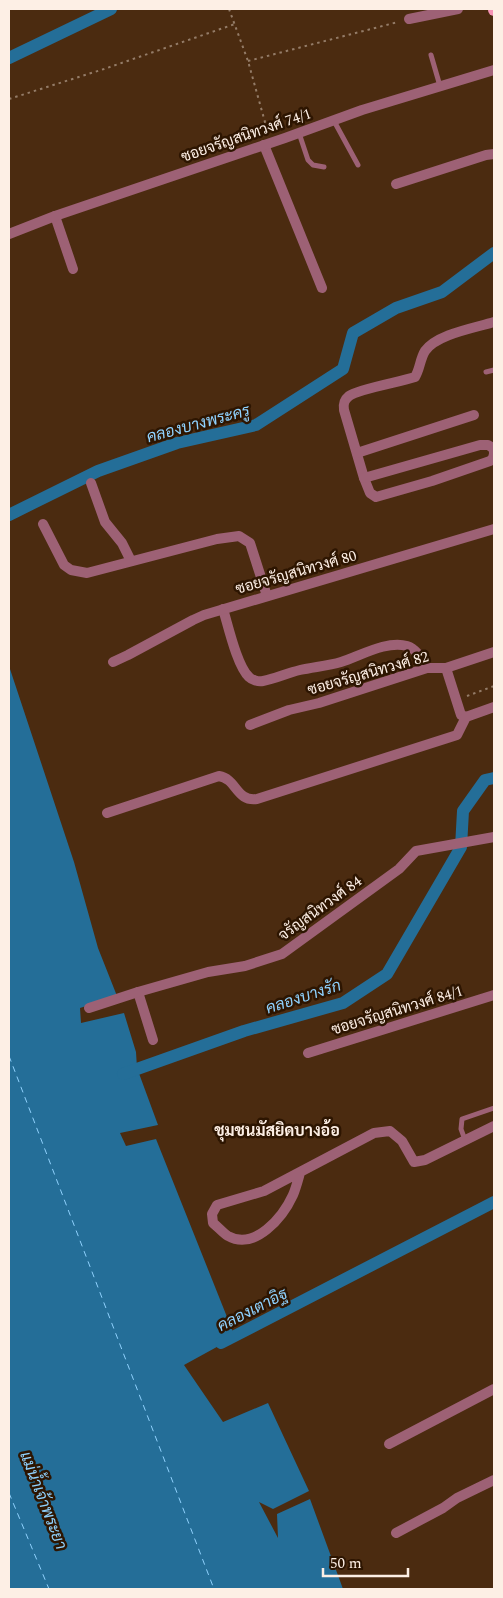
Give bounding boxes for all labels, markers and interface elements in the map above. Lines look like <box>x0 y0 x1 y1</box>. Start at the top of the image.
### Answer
street label: ซอยจรัญสนิทวงศ์ 74/1 <box>178 102 314 169</box>
water label: คลองบางพระครู <box>144 398 254 449</box>
street label: ซอยจรัญสนิทวงศ์ 80 <box>233 544 359 601</box>
street label: ซอยจรัญสนิทวงศ์ 82 <box>305 645 431 702</box>
street label: จรัญสนิทวงศ์ 84 <box>274 870 367 947</box>
water label: คลองบางรัก <box>263 974 344 1020</box>
street label: ซอยจรัญสนิทวงศ์ 84/1 <box>329 980 466 1041</box>
district label: ชุมชนมัสยิดบางอ้อ <box>214 1119 340 1143</box>
water label: คลองเตาอิฐ <box>213 1282 292 1338</box>
water label: แม่น้ำเจ้าพระยา <box>13 1447 76 1553</box>
scale bar <box>323 1546 408 1578</box>
text: 50 m <box>330 1552 362 1575</box>

